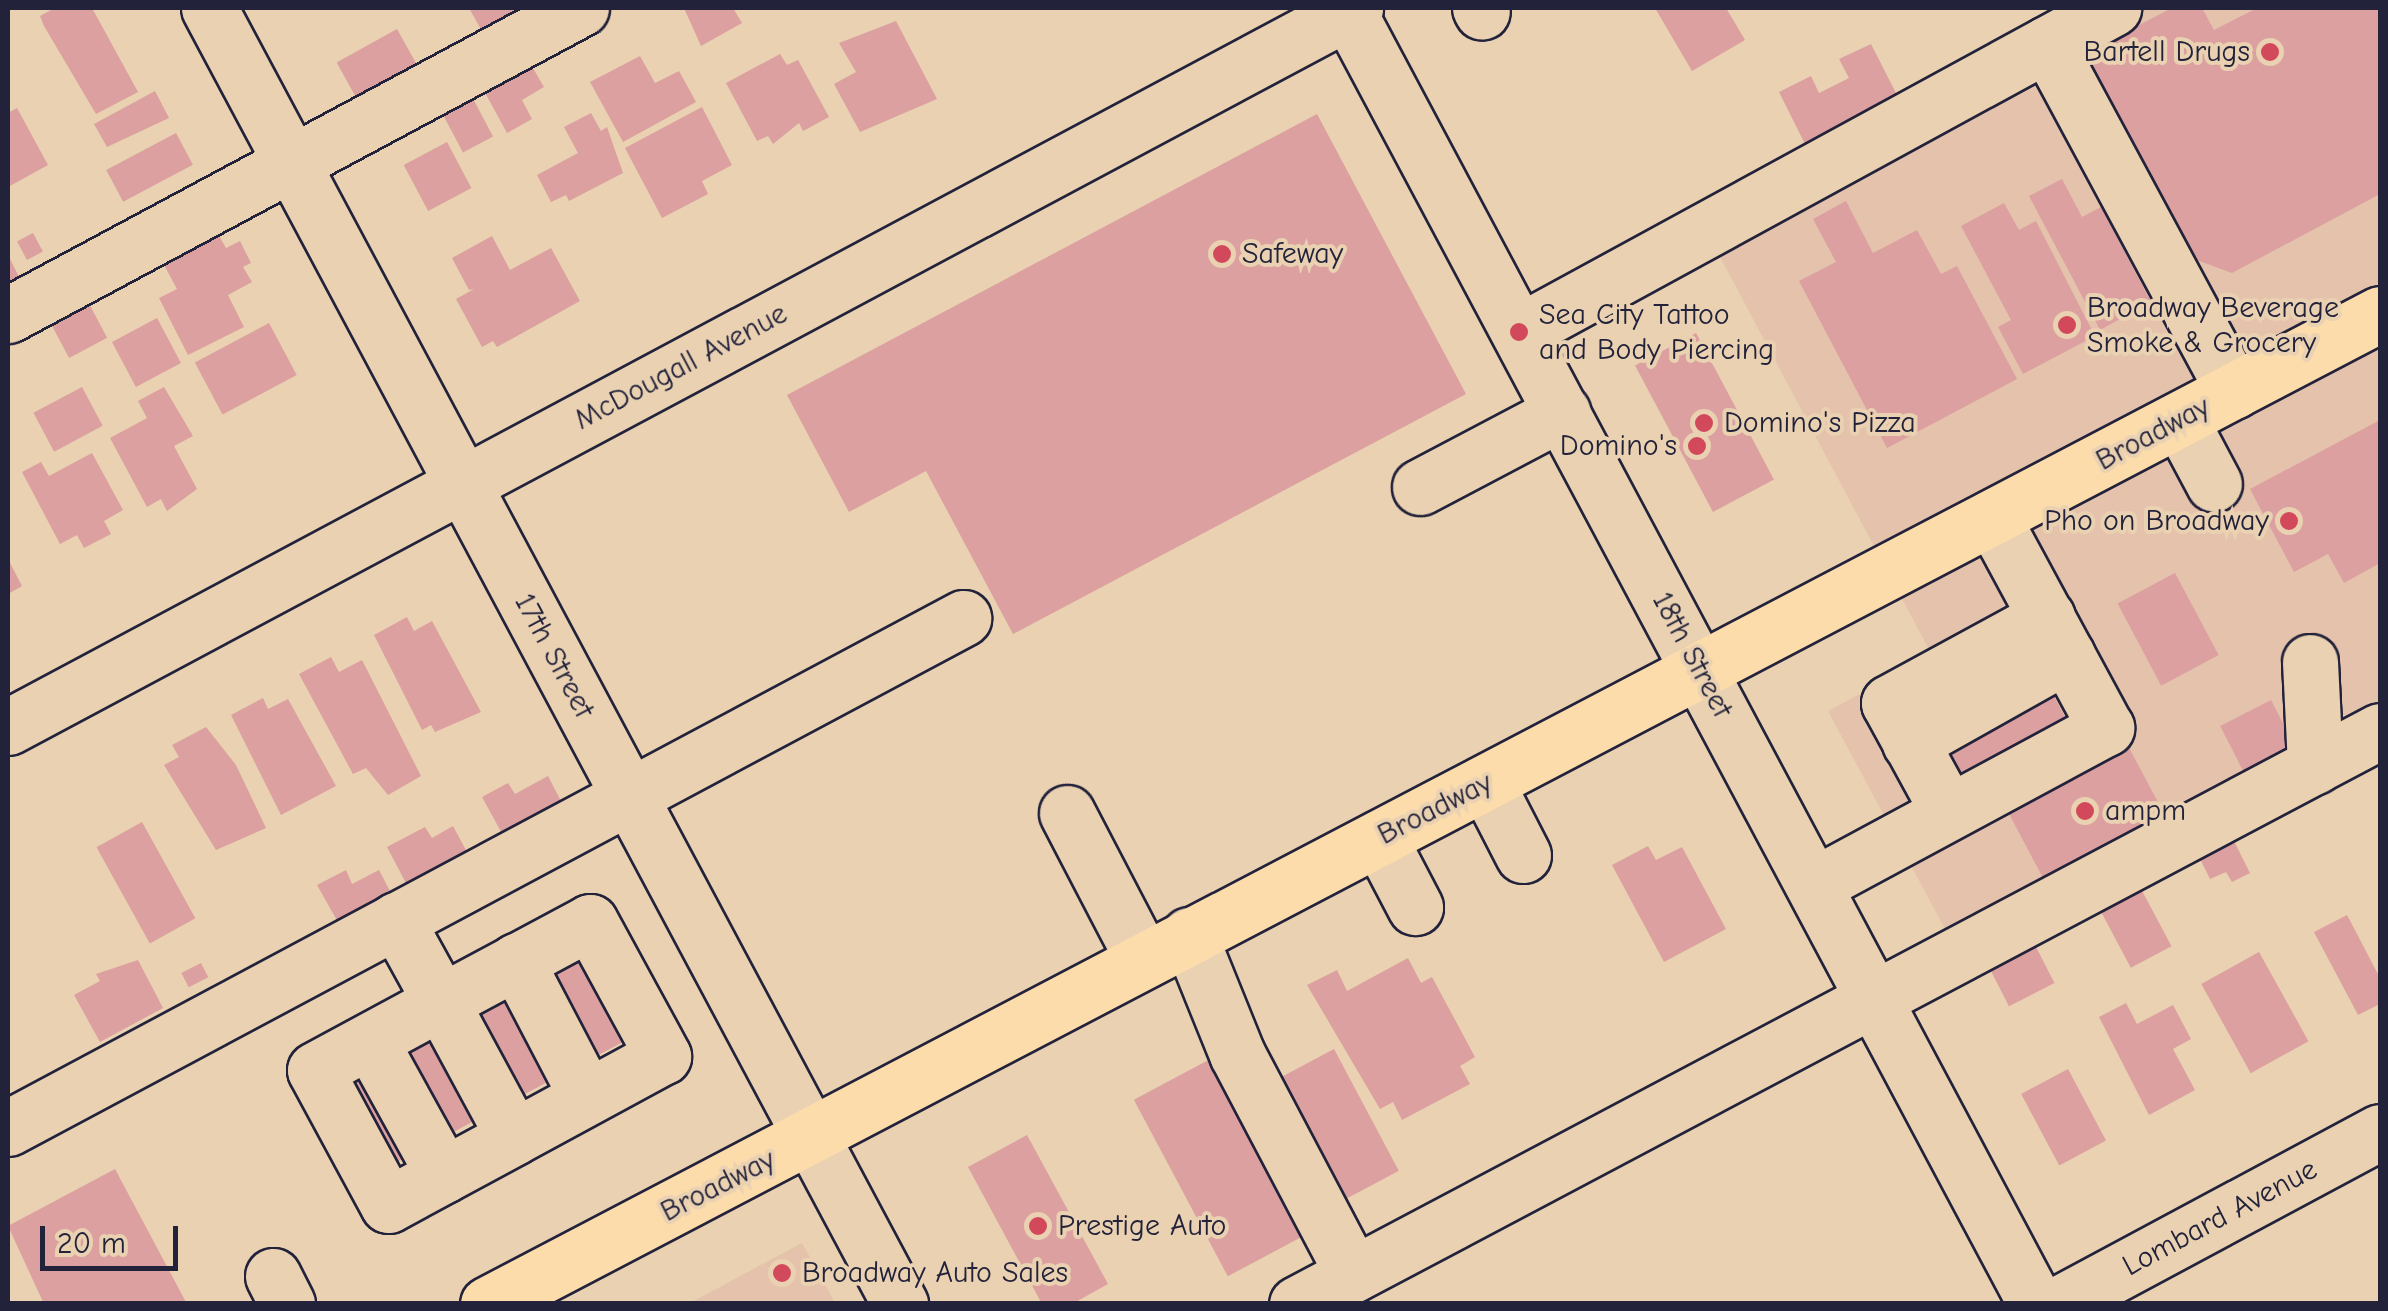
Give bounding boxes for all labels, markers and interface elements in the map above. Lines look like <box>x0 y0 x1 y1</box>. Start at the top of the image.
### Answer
place label: Bartell Drugs <box>2084 34 2250 70</box>
marker: Bartell Drugs <box>2259 41 2281 63</box>
place label: Safeway <box>1242 236 1343 272</box>
marker: Safeway <box>1211 243 1233 265</box>
place label: Broadway Beverage Smoke & Grocery <box>2087 290 2339 360</box>
street label: McDougall Avenue <box>569 296 793 438</box>
place label: Sea City Tattoo and Body Piercing <box>1539 297 1774 368</box>
marker: Broadway Beverage Smoke & Grocery <box>2056 314 2078 336</box>
marker: Sea City Tattoo and Body Piercing <box>1508 321 1530 343</box>
street label: Broadway <box>2090 389 2216 479</box>
place label: Domino's Pizza <box>1724 405 1916 441</box>
marker: Domino's Pizza <box>1693 412 1715 434</box>
place label: Domino's <box>1560 428 1677 464</box>
marker: Domino's <box>1686 435 1708 457</box>
place label: Pho on Broadway <box>2044 503 2269 539</box>
marker: Pho on Broadway <box>2278 510 2300 532</box>
street label: 18th Street <box>1644 586 1740 724</box>
street label: 17th Street <box>506 588 602 724</box>
street label: Broadway <box>1372 765 1498 853</box>
place label: ampm <box>2105 793 2186 829</box>
marker: ampm <box>2074 800 2096 822</box>
street label: Broadway <box>655 1142 781 1230</box>
street label: Lombard Avenue <box>2117 1152 2323 1284</box>
scale bar <box>45 1206 182 1268</box>
place label: Prestige Auto <box>1058 1208 1226 1244</box>
marker: Prestige Auto <box>1027 1215 1049 1237</box>
text: 20 m <box>57 1226 126 1261</box>
place label: Broadway Auto Sales <box>802 1255 1068 1291</box>
marker: Broadway Auto Sales <box>771 1262 793 1284</box>

